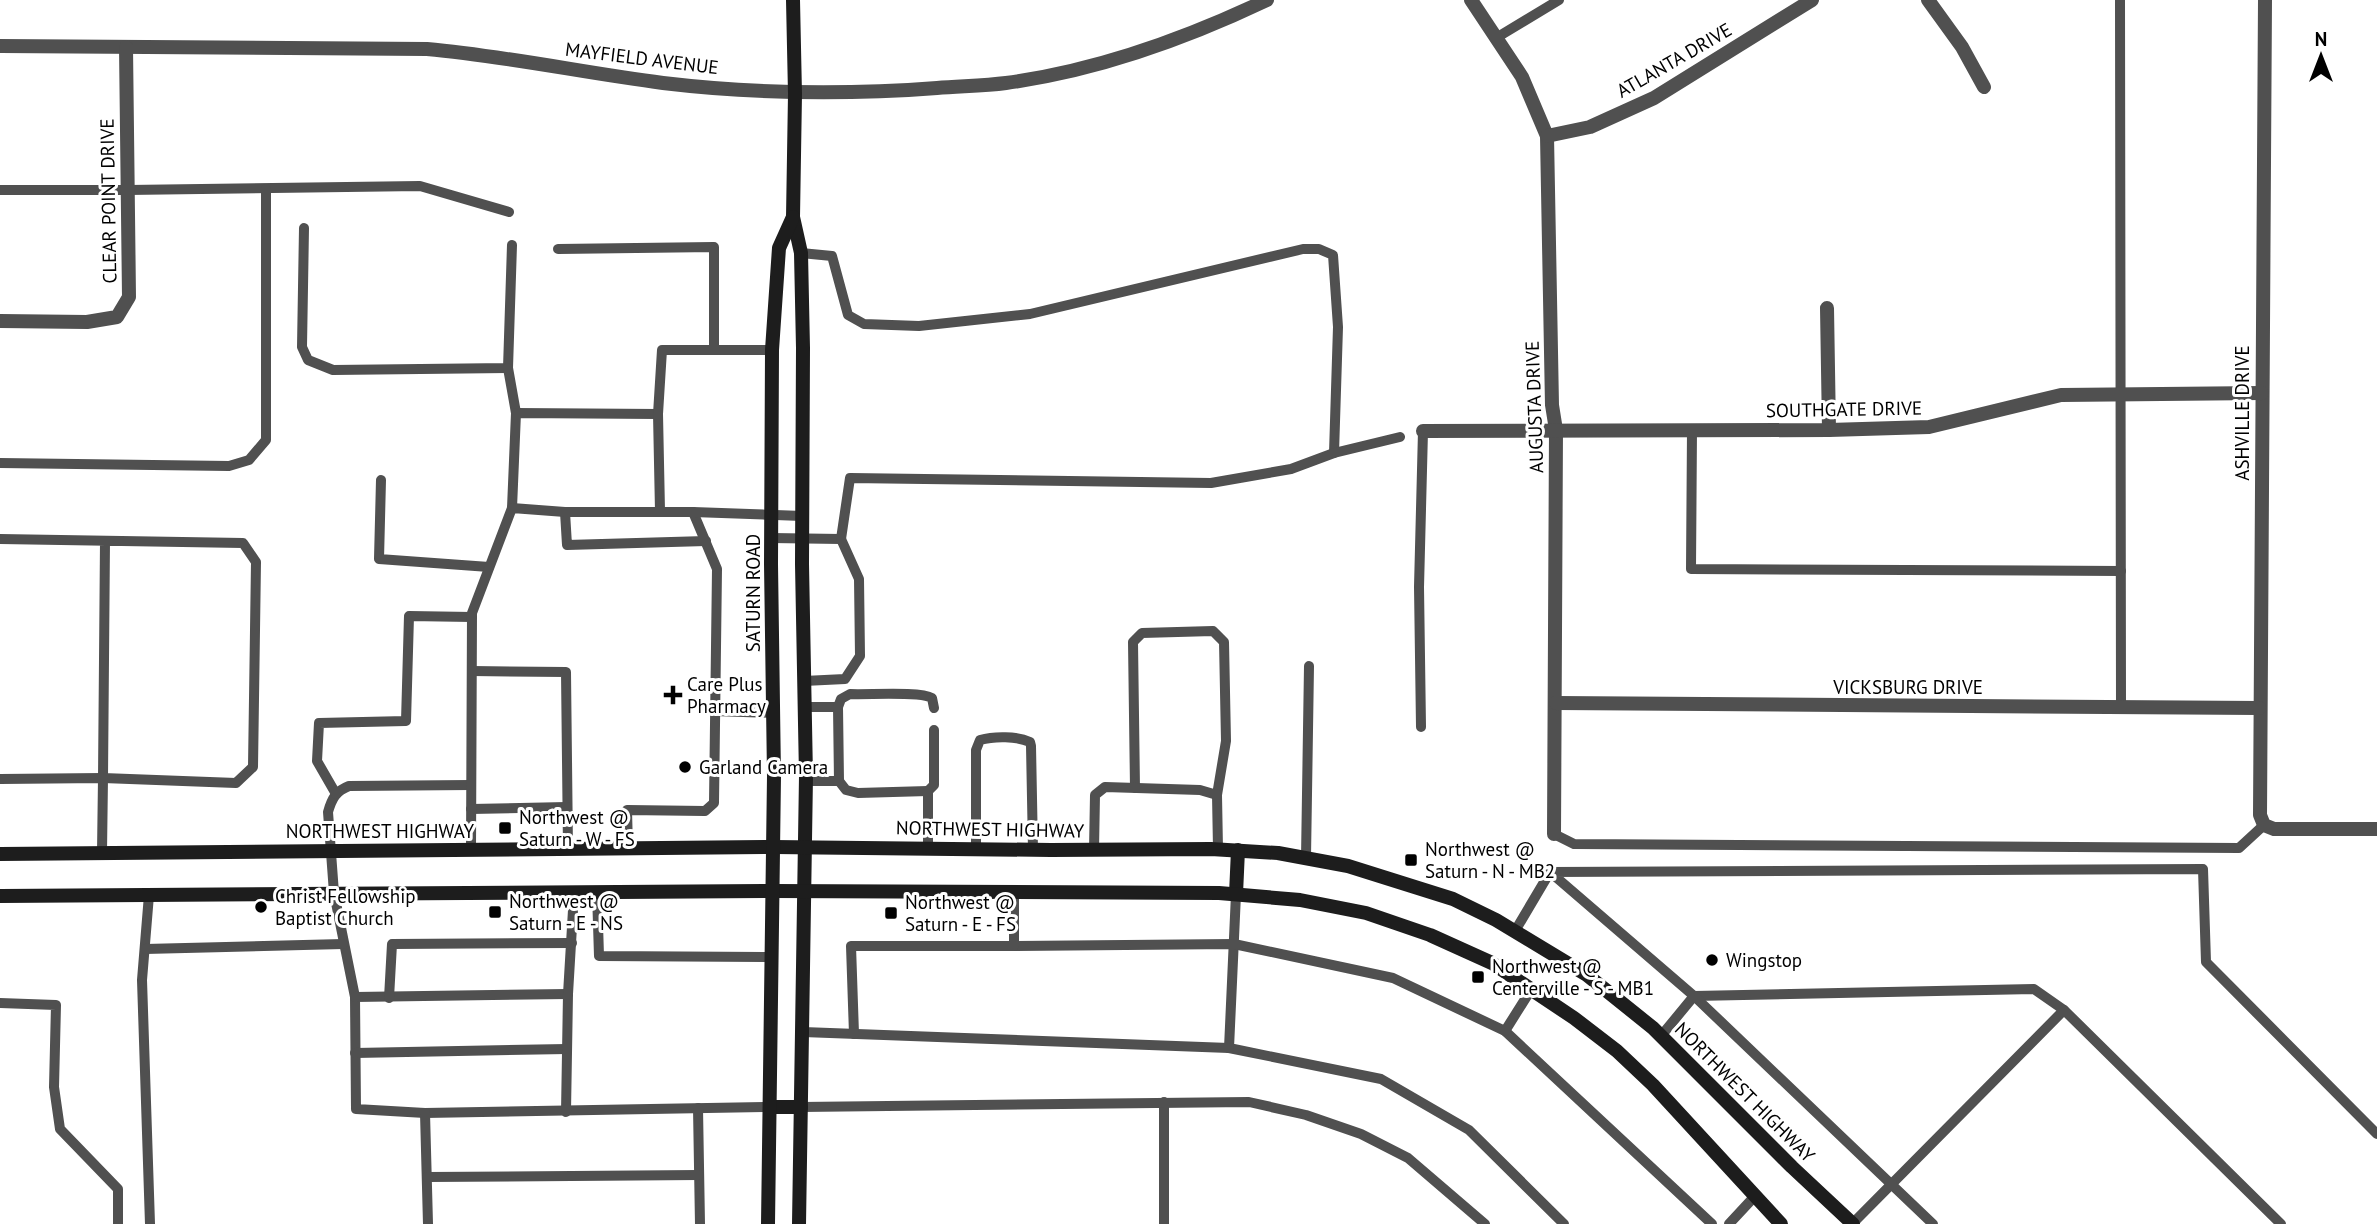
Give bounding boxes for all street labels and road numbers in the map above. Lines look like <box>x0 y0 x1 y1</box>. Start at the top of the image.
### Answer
street label: ATLANTA DRIVE <box>1612 17 1736 103</box>
street label: MAYFIELD AVENUE <box>564 37 720 79</box>
street label: CLEAR POINT DRIVE <box>95 118 121 284</box>
street label: AUGUSTA DRIVE <box>1520 340 1548 474</box>
street label: ASHVILLE DRIVE <box>2230 345 2254 481</box>
street label: SOUTHGATE DRIVE <box>1766 396 1922 422</box>
street label: SATURN ROAD <box>741 534 765 652</box>
street label: VICKSBURG DRIVE <box>1832 675 1983 699</box>
street label: NORTHWEST HIGHWAY <box>896 815 1085 843</box>
street label: NORTHWEST HIGHWAY <box>286 819 475 843</box>
street label: NORTHWEST HIGHWAY <box>1670 1017 1820 1167</box>

